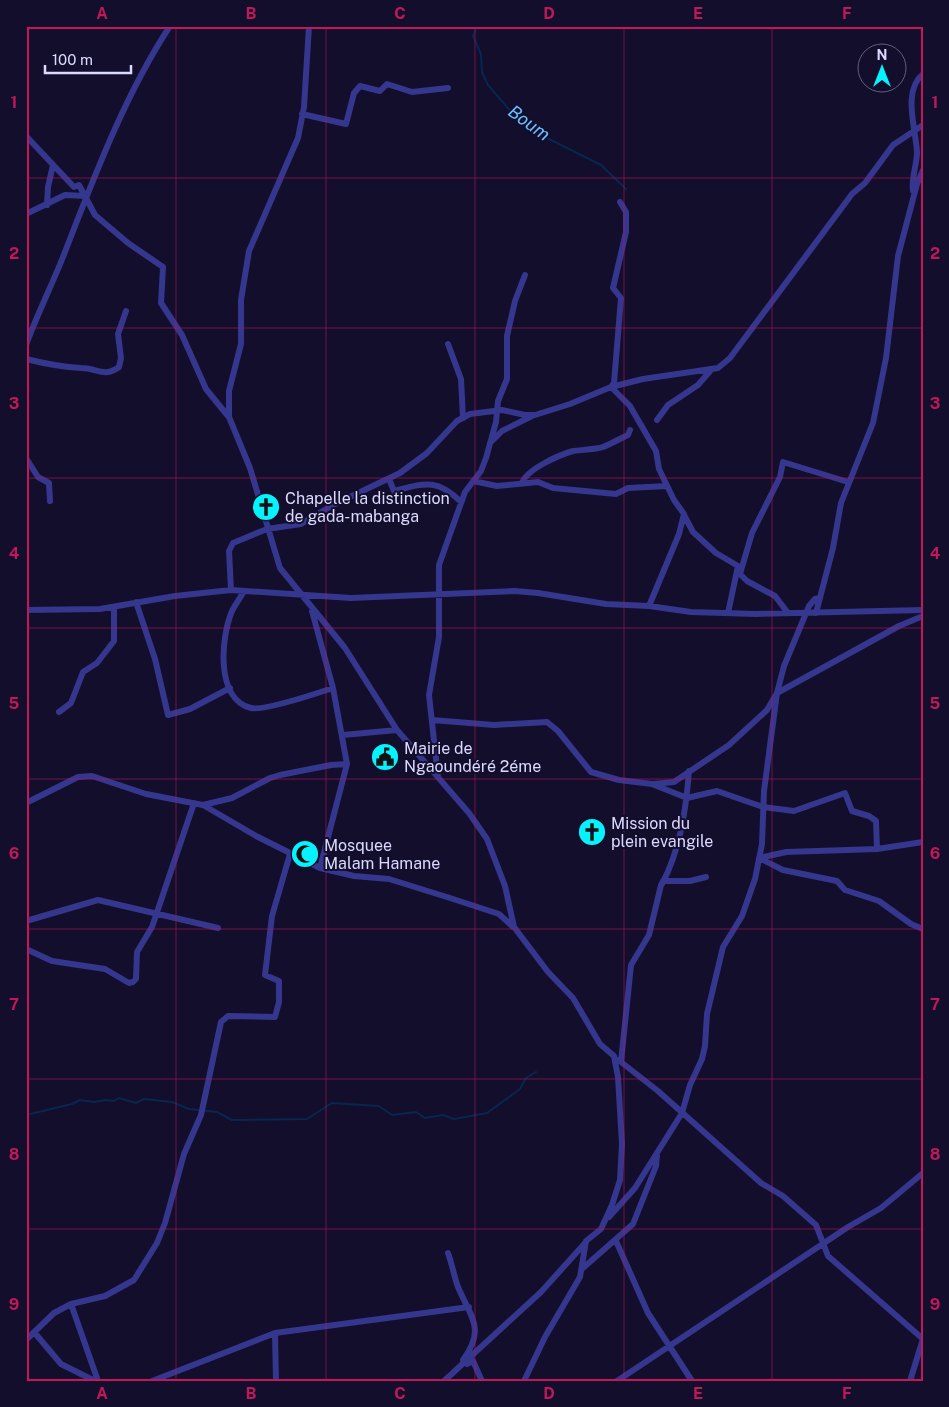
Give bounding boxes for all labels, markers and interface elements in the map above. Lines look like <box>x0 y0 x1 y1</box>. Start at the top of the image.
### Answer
text: A <box>96 4 108 23</box>
text: B <box>246 4 257 23</box>
text: C <box>394 4 406 23</box>
text: D <box>543 4 555 23</box>
text: E <box>693 4 703 23</box>
text: F <box>842 4 852 23</box>
scale bar <box>45 42 131 74</box>
north arrow <box>856 42 906 92</box>
text: N <box>877 47 887 63</box>
text: 100 m <box>52 51 93 68</box>
text: 1 <box>11 93 17 112</box>
text: 1 <box>932 93 938 112</box>
water label: Boum <box>504 100 554 145</box>
text: 2 <box>9 244 19 263</box>
text: 2 <box>930 244 940 263</box>
text: 3 <box>9 394 19 413</box>
text: 3 <box>930 394 940 413</box>
place label: Chapelle la distinction de gada-mabanga <box>285 489 450 526</box>
church icon: Chapelle la distinction de gada-mabanga <box>251 492 281 522</box>
text: 4 <box>9 544 20 563</box>
text: 4 <box>930 544 941 563</box>
text: 5 <box>9 694 20 713</box>
text: 5 <box>930 694 941 713</box>
place label: Mairie de Ngaoundéré 2éme <box>404 739 541 776</box>
public building icon: Mairie de Ngaoundéré 2éme <box>370 742 400 772</box>
place label: Mission du plein evangile <box>611 814 713 851</box>
church icon: Mission du plein evangile <box>577 817 607 847</box>
place label: Mosquee Malam Hamane <box>324 836 440 873</box>
mosque icon: Mosquee Malam Hamane <box>290 839 320 869</box>
text: 6 <box>9 844 19 863</box>
text: 6 <box>930 844 940 863</box>
text: 7 <box>9 995 19 1014</box>
text: 7 <box>930 995 940 1014</box>
text: 8 <box>9 1145 20 1164</box>
text: 8 <box>930 1145 941 1164</box>
text: 9 <box>9 1295 19 1314</box>
text: 9 <box>930 1295 940 1314</box>
text: A <box>96 1384 108 1403</box>
text: B <box>246 1384 257 1403</box>
text: C <box>394 1384 406 1403</box>
text: D <box>543 1384 555 1403</box>
text: E <box>693 1384 703 1403</box>
text: F <box>842 1384 852 1403</box>

